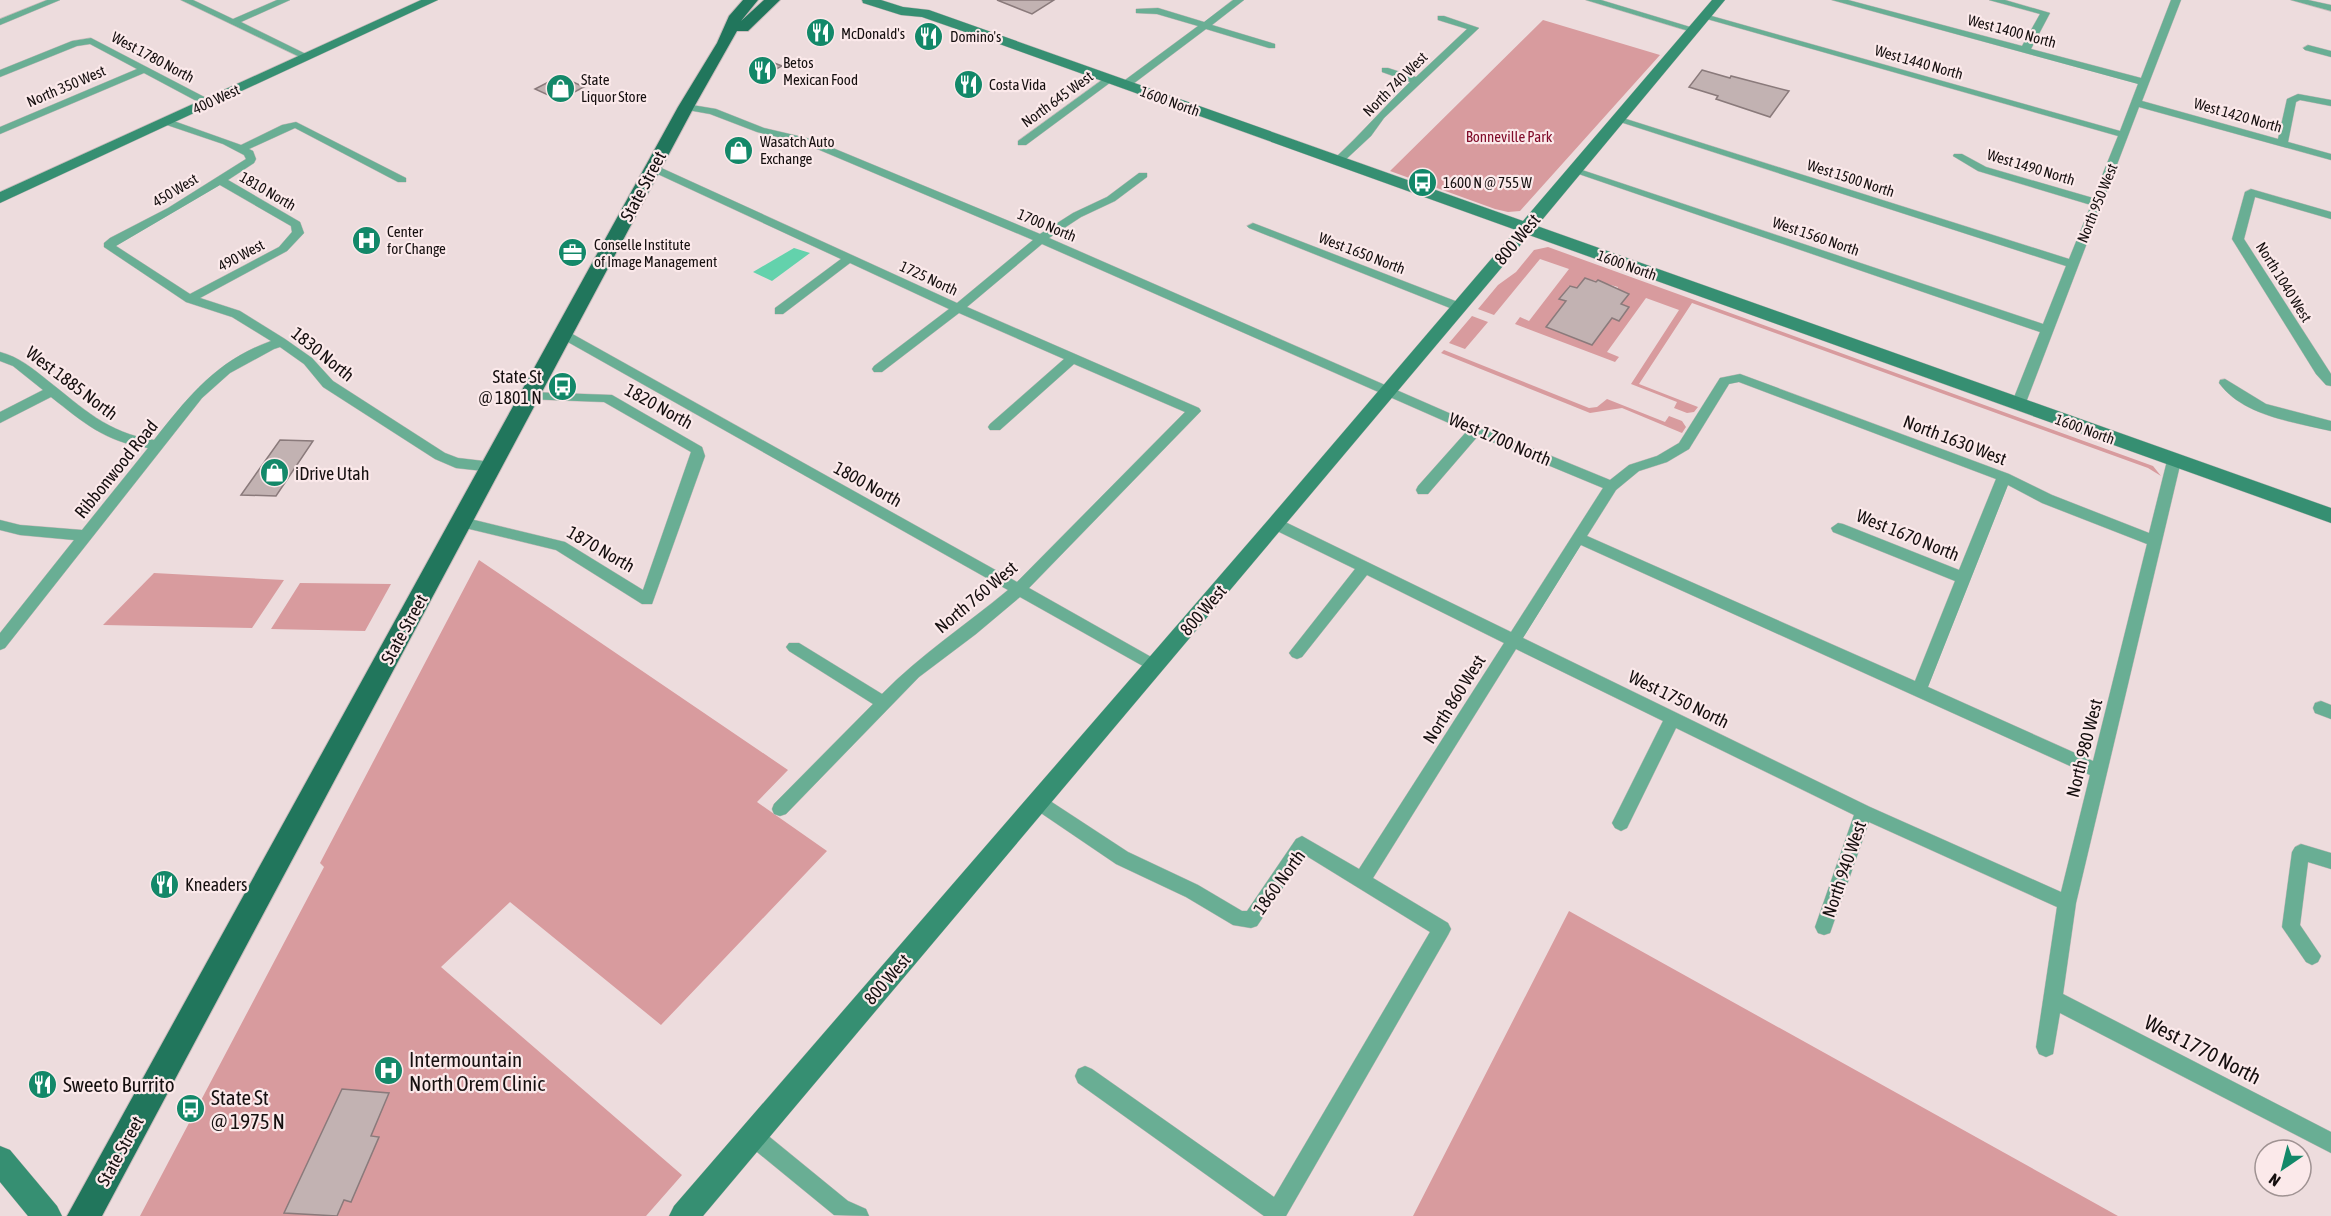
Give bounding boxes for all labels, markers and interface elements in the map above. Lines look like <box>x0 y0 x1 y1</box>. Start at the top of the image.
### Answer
street label: West 1400 North <box>1966 11 2058 51</box>
restaurant icon: McDonald's <box>804 17 836 49</box>
restaurant icon: Domino's <box>913 20 945 52</box>
place label: McDonald's <box>841 25 905 42</box>
street label: West 1780 North <box>109 28 197 86</box>
place label: Domino's <box>950 28 1001 45</box>
street label: West 1440 North <box>1873 41 1965 83</box>
street label: North 740 West <box>1359 48 1431 120</box>
place label: Betos Mexican Food <box>783 54 858 88</box>
restaurant icon: Betos Mexican Food <box>746 55 778 87</box>
street label: North 350 West <box>24 62 108 110</box>
street label: North 645 West <box>1018 67 1096 131</box>
restaurant icon: Costa Vida <box>952 68 984 100</box>
place label: State Liquor Store <box>581 71 647 105</box>
shop icon: State Liquor Store <box>544 72 576 104</box>
place label: Costa Vida <box>989 76 1046 93</box>
street label: 400 West <box>190 81 242 117</box>
street label: 1600 North <box>1138 82 1202 120</box>
street label: West 1420 North <box>2192 94 2284 136</box>
park label: Bonneville Park <box>1466 128 1553 145</box>
place label: Wasatch Auto Exchange <box>760 133 835 167</box>
shop icon: Wasatch Auto Exchange <box>723 134 755 166</box>
street label: West 1490 North <box>1985 146 2077 188</box>
street label: State Street <box>616 147 670 225</box>
street label: West 1500 North <box>1805 156 1897 200</box>
street label: North 950 West <box>2073 161 2121 245</box>
bus stop icon: 1600 N @ 755 W <box>1406 166 1438 198</box>
street label: 1810 North <box>237 168 299 214</box>
street label: 450 West <box>149 170 201 210</box>
place label: 1600 N @ 755 W <box>1443 174 1532 191</box>
street label: 1700 North <box>1015 205 1079 245</box>
street label: 800 West <box>1490 209 1544 269</box>
street label: West 1560 North <box>1770 213 1862 259</box>
place label: Center for Change <box>387 223 446 257</box>
hospital icon: Center for Change <box>350 224 382 256</box>
street label: West 1650 North <box>1317 229 1407 277</box>
street label: 490 West <box>215 236 267 274</box>
place label: Conselle Institute of Image Management <box>594 236 717 270</box>
office icon: Conselle Institute of Image Management <box>557 237 589 269</box>
street label: North 1040 West <box>2253 239 2315 325</box>
street label: 1600 North <box>1595 246 1659 284</box>
street label: 1725 North <box>897 257 961 299</box>
street label: 1830 North <box>287 322 359 386</box>
street label: West 1885 North <box>22 342 122 424</box>
place label: State St @ 1801 N <box>479 366 542 408</box>
bus stop icon: State St @ 1801 N <box>547 370 579 402</box>
street label: 1820 North <box>621 379 697 433</box>
street label: West 1700 North <box>1446 408 1554 470</box>
street label: 1600 North <box>2053 410 2117 448</box>
street label: North 1630 West <box>1900 411 2010 469</box>
street label: Ribbonwood Road <box>70 416 162 522</box>
shop icon: iDrive Utah <box>258 457 290 489</box>
street label: 1800 North <box>830 457 906 511</box>
place label: iDrive Utah <box>295 463 369 484</box>
street label: West 1670 North <box>1853 505 1963 565</box>
street label: 1870 North <box>564 521 638 577</box>
street label: North 760 West <box>931 557 1021 637</box>
street label: 800 West <box>1175 580 1231 640</box>
street label: State Street <box>376 591 432 667</box>
street label: North 860 West <box>1418 651 1490 747</box>
street label: West 1750 North <box>1625 666 1733 732</box>
street label: North 980 West <box>2062 697 2106 799</box>
street label: North 940 West <box>1818 818 1870 920</box>
street label: 1860 North <box>1249 846 1309 918</box>
restaurant icon: Kneaders <box>148 868 180 900</box>
place label: Kneaders <box>185 874 247 895</box>
street label: 800 West <box>859 949 915 1009</box>
street label: West 1770 North <box>2141 1009 2265 1089</box>
place label: Intermountain North Orem Clinic <box>409 1047 545 1095</box>
hospital icon: Intermountain North Orem Clinic <box>372 1055 404 1087</box>
restaurant icon: Sweeto Burrito <box>26 1068 58 1100</box>
place label: Sweeto Burrito <box>63 1072 175 1096</box>
place label: State St @ 1975 N <box>211 1085 285 1133</box>
bus stop icon: State St @ 1975 N <box>174 1093 206 1125</box>
street label: State Street <box>92 1113 148 1189</box>
north arrow <box>2253 1138 2313 1198</box>
text: N <box>2265 1170 2283 1190</box>

